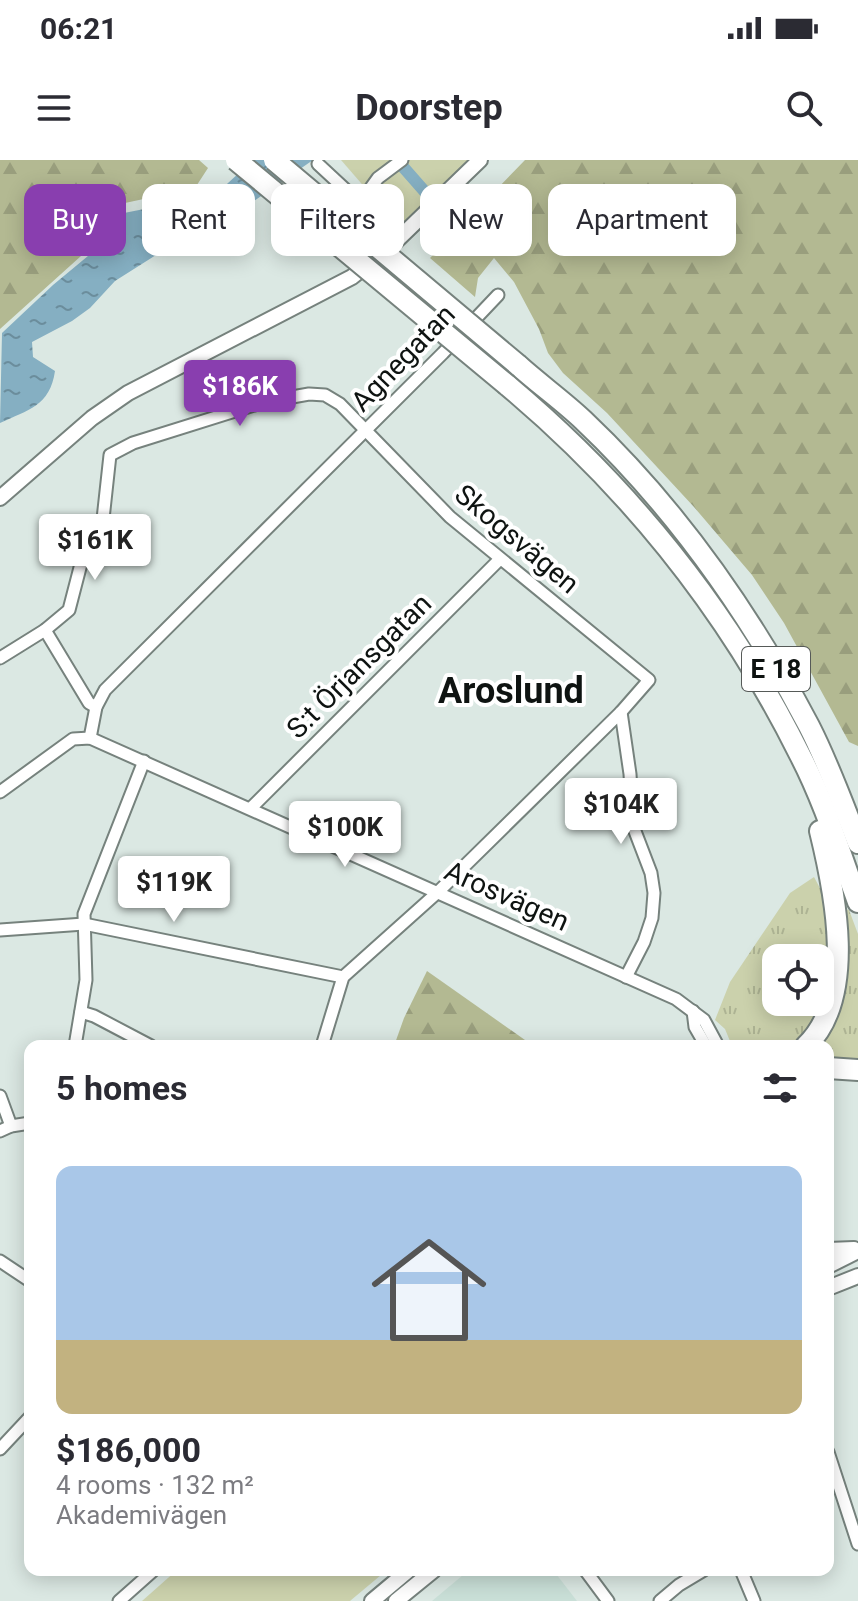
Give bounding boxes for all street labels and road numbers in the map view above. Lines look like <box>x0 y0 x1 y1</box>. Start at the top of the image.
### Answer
street label: Agnegatan <box>344 298 462 418</box>
street label: Skogsvägen <box>448 478 586 600</box>
street label: S:t Örjansgatan <box>280 587 438 745</box>
road number: E 18 <box>742 647 810 691</box>
street label: Arosvägen <box>440 854 574 938</box>

